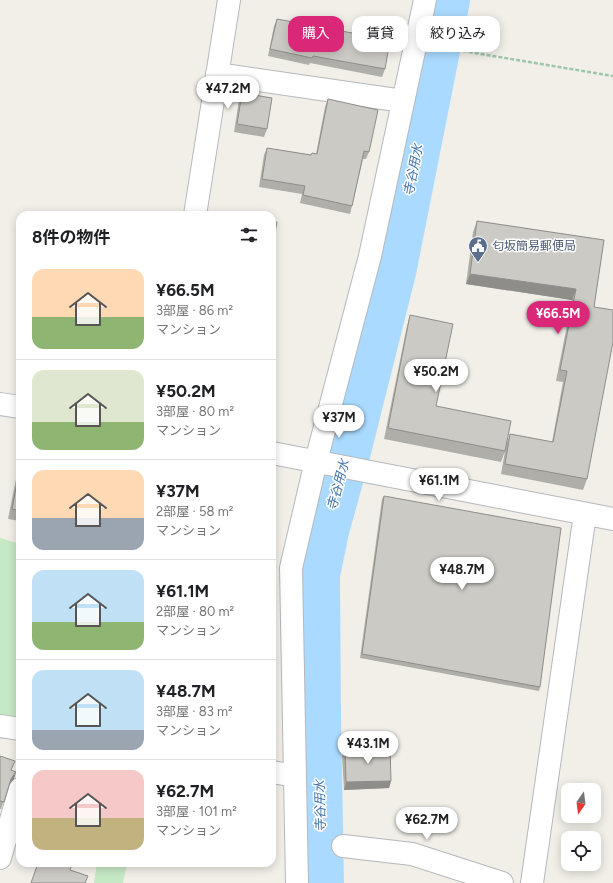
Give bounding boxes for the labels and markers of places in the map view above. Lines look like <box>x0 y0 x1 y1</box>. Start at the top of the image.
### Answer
pin: ¥47.2M <box>195 76 261 110</box>
public building icon: 匂坂簡易郵便局 <box>467 235 489 263</box>
place label: 匂坂簡易郵便局 <box>492 239 576 253</box>
pin: ¥66.5M <box>525 301 591 335</box>
pin: ¥50.2M <box>403 359 469 393</box>
pin: ¥37M <box>315 405 363 439</box>
pin: ¥61.1M <box>406 468 472 502</box>
pin: ¥48.7M <box>429 557 495 591</box>
pin: ¥43.1M <box>335 731 401 765</box>
pin: ¥62.7M <box>394 807 460 841</box>

